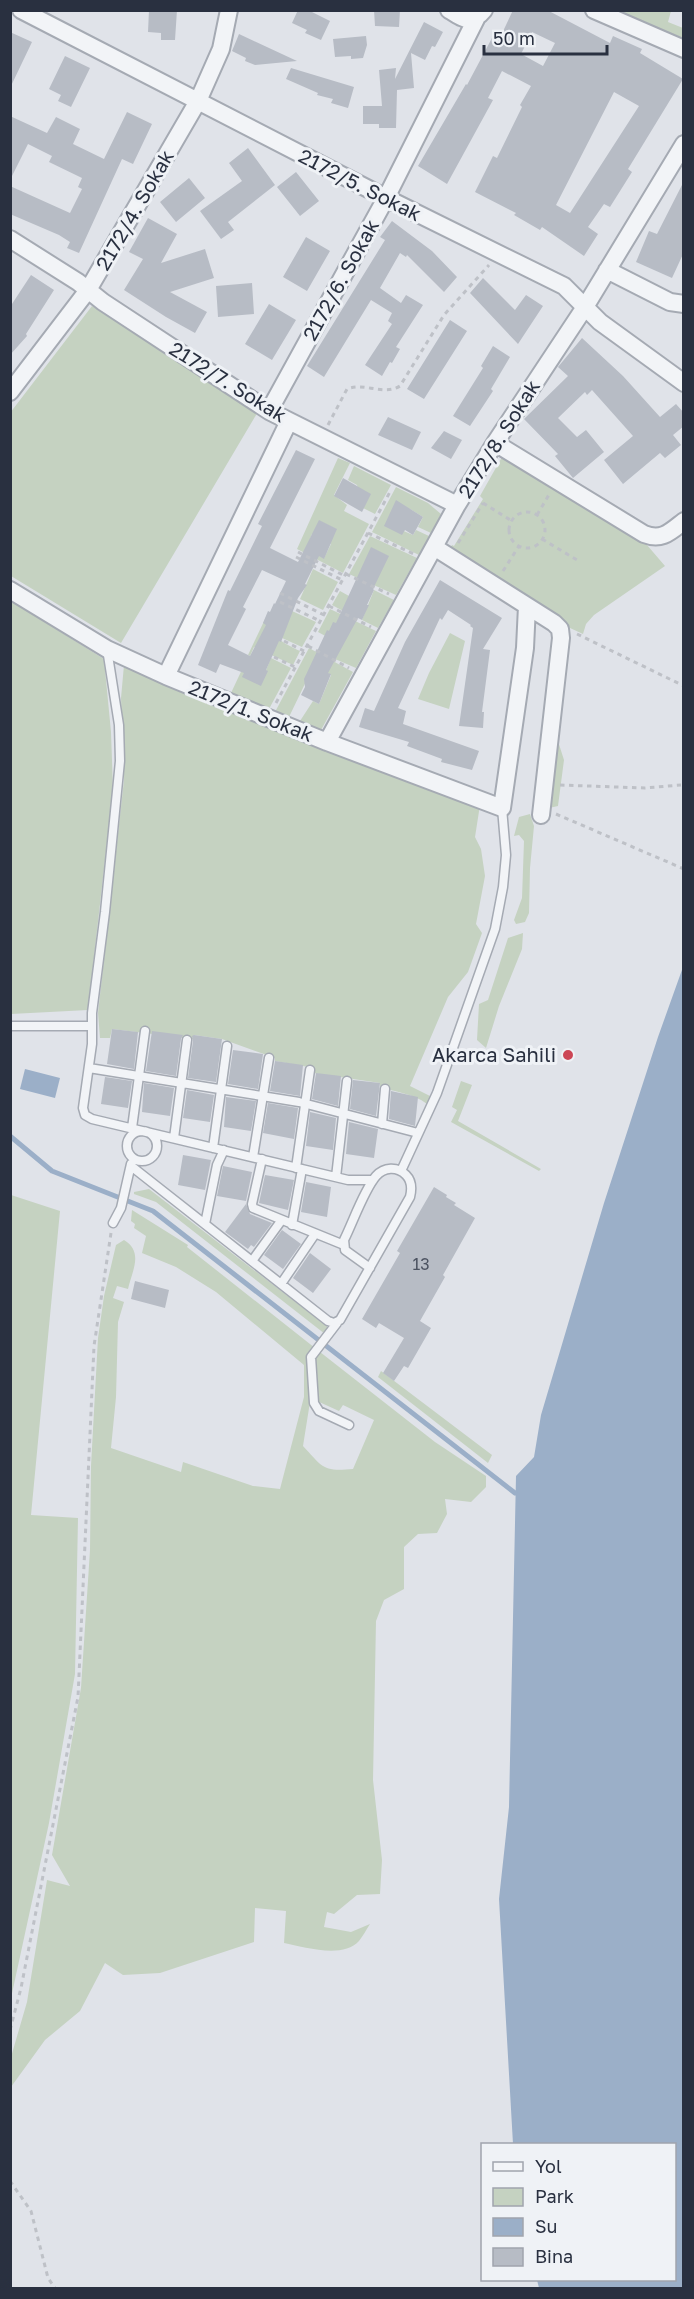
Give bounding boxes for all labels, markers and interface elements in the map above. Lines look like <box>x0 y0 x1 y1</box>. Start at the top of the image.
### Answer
scale bar <box>484 18 607 56</box>
text: 50 m <box>493 27 535 49</box>
street label: 2172/5. Sokak <box>295 143 426 225</box>
street label: 2172/4. Sokak <box>90 145 178 274</box>
street label: 2172/6. Sokak <box>297 215 383 344</box>
street label: 2172/7. Sokak <box>166 336 291 427</box>
street label: 2172/8. Sokak <box>452 375 544 502</box>
street label: 2172/1. Sokak <box>186 674 317 746</box>
place label: Akarca Sahili <box>432 1042 556 1066</box>
marker: Akarca Sahili <box>561 1048 575 1062</box>
house number: 13 <box>412 1254 430 1274</box>
legend <box>481 2143 676 2281</box>
text: Yol <box>535 2155 562 2177</box>
text: Park <box>535 2185 574 2207</box>
text: Su <box>535 2215 557 2237</box>
text: Bina <box>535 2245 573 2267</box>

